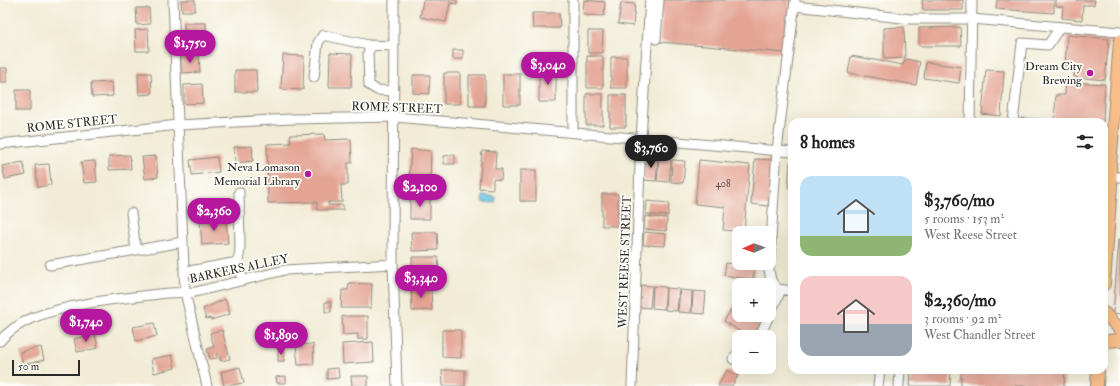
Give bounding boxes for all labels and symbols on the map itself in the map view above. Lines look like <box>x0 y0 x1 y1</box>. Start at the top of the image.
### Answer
pin: $1,750 <box>157 30 223 64</box>
pin: $3,040 <box>515 52 581 86</box>
place label: Dream City Brewing <box>1025 59 1083 88</box>
marker: Dream City Brewing <box>1085 68 1095 78</box>
street label: ROME STREET <box>351 99 443 117</box>
street label: ROME STREET <box>26 112 118 136</box>
pin: $3,760 <box>618 135 684 169</box>
place label: Neva Lomason Memorial Library <box>213 160 301 189</box>
marker: Neva Lomason Memorial Library <box>303 169 313 179</box>
pin: $2,100 <box>387 174 453 208</box>
house number: 408 <box>715 178 731 190</box>
street label: WEST REESE STREET <box>615 195 635 330</box>
pin: $2,360 <box>181 198 247 232</box>
north arrow <box>732 226 776 270</box>
street label: BARKERS ALLEY <box>188 251 291 287</box>
pin: $3,340 <box>388 265 454 299</box>
pin: $1,740 <box>53 309 119 343</box>
pin: $1,890 <box>248 322 314 356</box>
scale bar <box>12 358 80 377</box>

